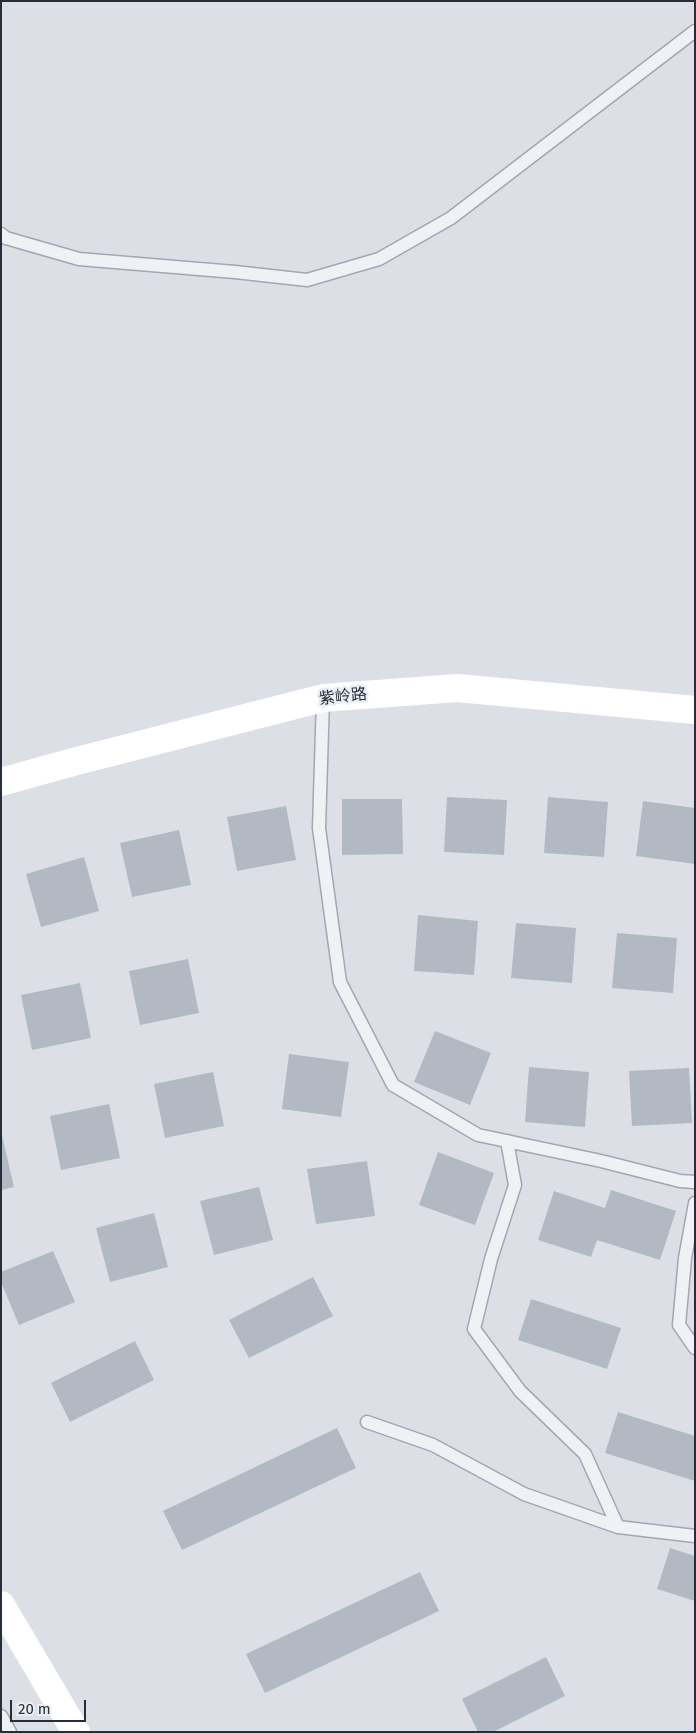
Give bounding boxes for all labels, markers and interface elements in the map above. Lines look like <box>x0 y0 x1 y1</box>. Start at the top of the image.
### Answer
street label: 紫岭路 <box>318 685 368 709</box>
scale bar <box>12 1690 89 1722</box>
text: 20 m <box>18 1700 51 1718</box>

